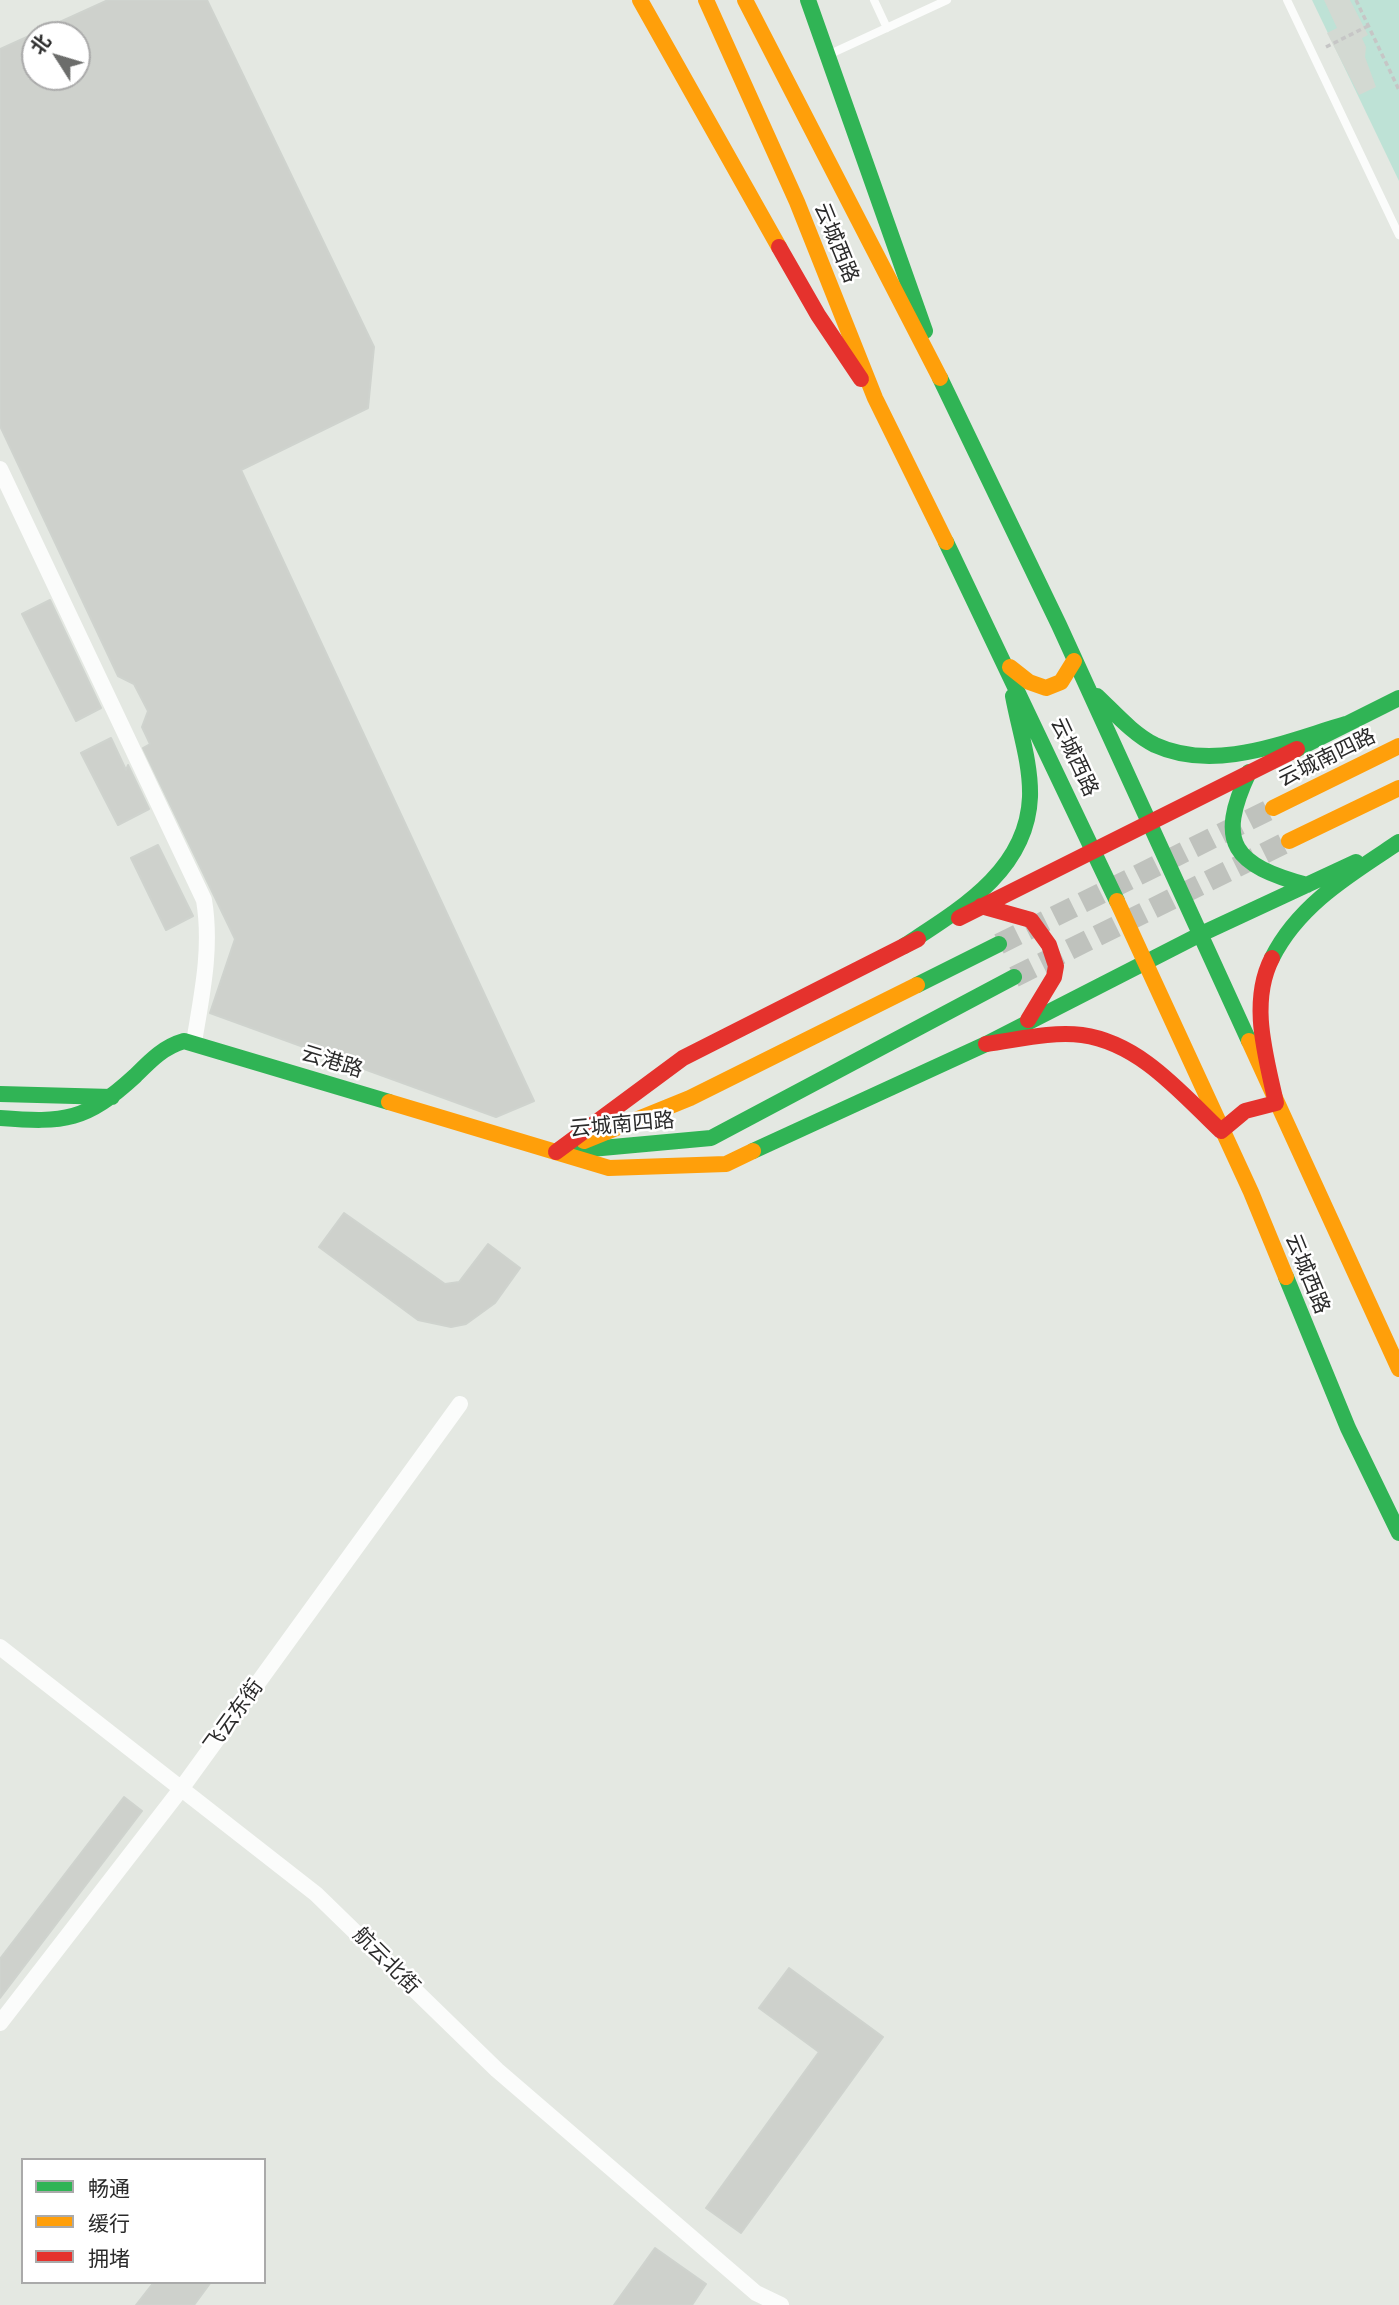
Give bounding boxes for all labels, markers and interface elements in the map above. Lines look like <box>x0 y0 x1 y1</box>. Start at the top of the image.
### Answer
north arrow <box>21 21 91 91</box>
text: 北 <box>26 30 55 59</box>
street label: 云城西路 <box>809 199 863 287</box>
street label: 云城西路 <box>1045 714 1103 800</box>
street label: 云城南四路 <box>1274 724 1380 792</box>
street label: 云港路 <box>298 1041 366 1083</box>
street label: 云城南四路 <box>569 1108 675 1142</box>
street label: 云城西路 <box>1280 1230 1334 1318</box>
street label: 飞云东街 <box>199 1675 269 1757</box>
street label: 航云北街 <box>347 1922 425 2000</box>
legend <box>21 2158 266 2284</box>
text: 畅通 <box>88 2176 130 2201</box>
text: 缓行 <box>88 2211 130 2236</box>
text: 拥堵 <box>88 2246 130 2271</box>

